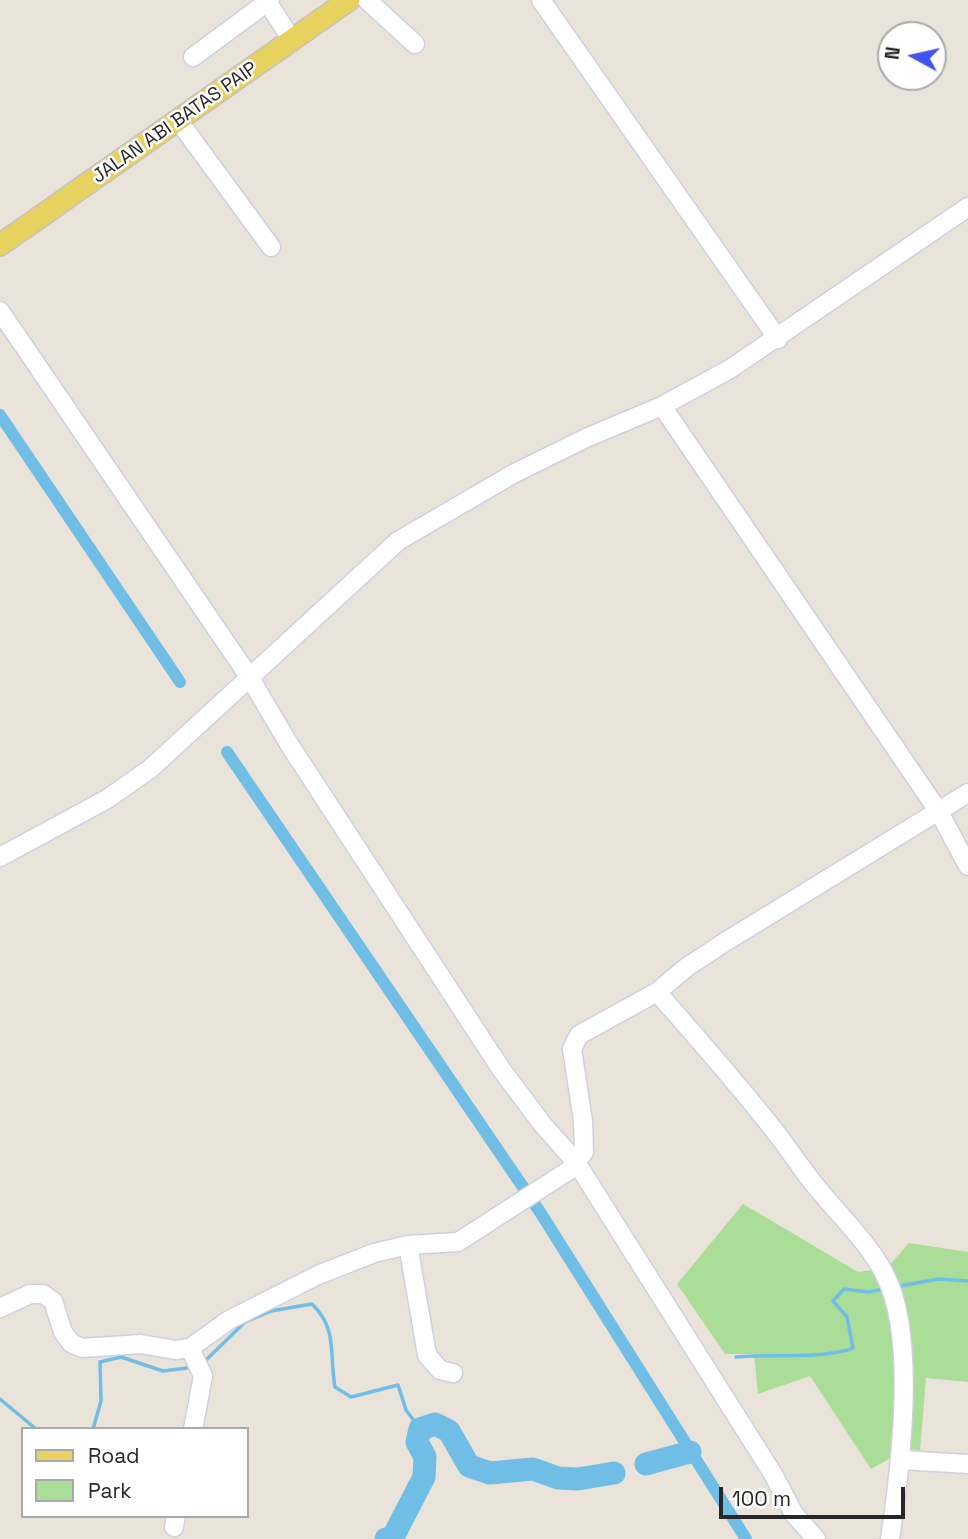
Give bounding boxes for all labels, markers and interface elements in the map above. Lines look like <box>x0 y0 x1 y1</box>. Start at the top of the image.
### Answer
north arrow <box>877 21 947 91</box>
text: N <box>879 45 906 61</box>
street label: JALAN ABI BATAS PAIP <box>88 57 262 189</box>
legend <box>21 1427 248 1518</box>
text: Road <box>88 1442 140 1469</box>
scale bar <box>723 1472 908 1516</box>
text: Park <box>88 1477 132 1504</box>
text: 100 m <box>732 1485 791 1512</box>

